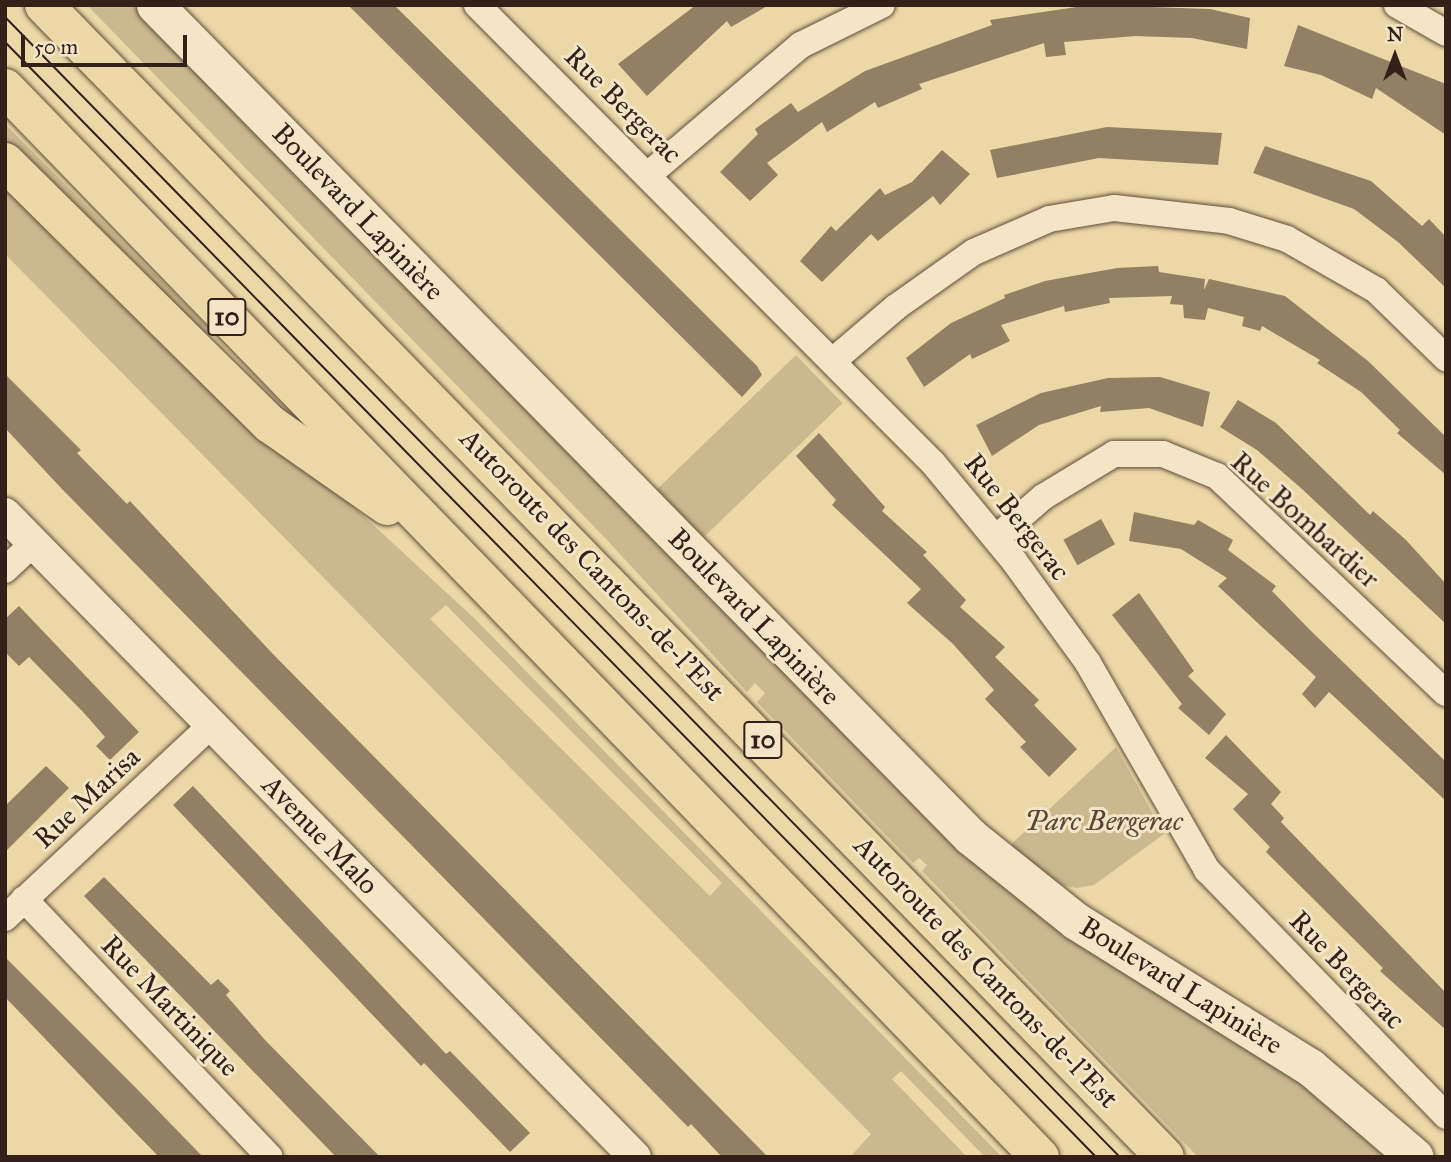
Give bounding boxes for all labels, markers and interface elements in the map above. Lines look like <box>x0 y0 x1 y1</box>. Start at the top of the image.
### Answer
scale bar <box>24 21 191 65</box>
north arrow <box>1360 21 1430 91</box>
text: N <box>1387 23 1403 46</box>
text: 50 m <box>34 34 78 60</box>
street label: Rue Bergerac <box>558 40 688 170</box>
street label: Boulevard Lapinière <box>265 117 451 307</box>
road number: 10 <box>206 294 248 340</box>
street label: Autoroute des Cantons-de-l'Est <box>453 422 731 708</box>
street label: Rue Bombardier <box>1224 445 1386 595</box>
street label: Rue Bergerac <box>957 447 1077 587</box>
street label: Boulevard Lapinière <box>661 522 847 712</box>
road number: 10 <box>742 718 784 762</box>
street label: Rue Marisa <box>27 740 147 856</box>
street label: Avenue Malo <box>255 768 385 902</box>
park label: Parc Bergerac <box>1025 804 1183 838</box>
street label: Autoroute des Cantons-de-l'Est <box>847 829 1125 1115</box>
street label: Rue Bergerac <box>1282 904 1412 1036</box>
street label: Boulevard Lapinière <box>1073 910 1289 1062</box>
street label: Rue Martinique <box>94 928 246 1084</box>

